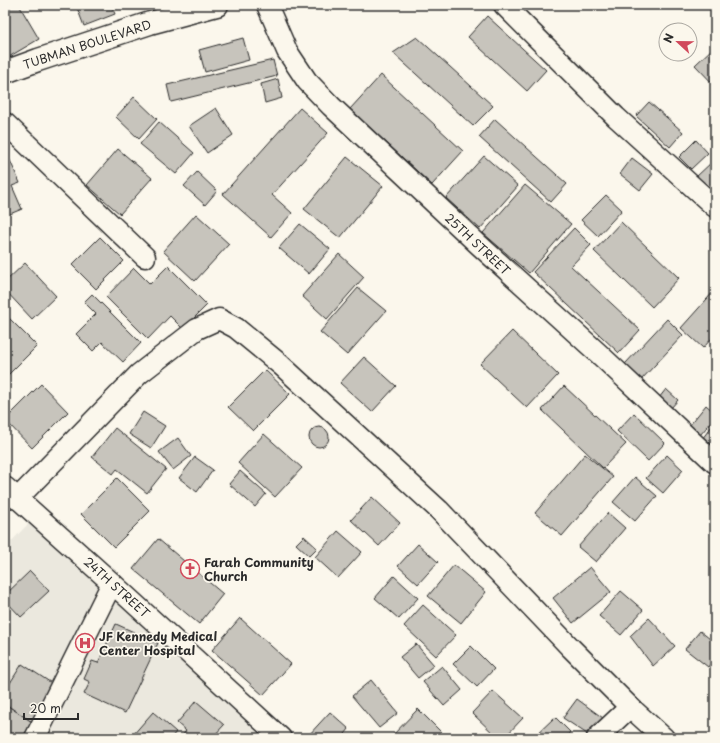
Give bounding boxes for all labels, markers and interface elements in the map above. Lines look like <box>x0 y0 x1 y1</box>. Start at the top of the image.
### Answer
street label: TUBMAN BOULEVARD <box>21 15 153 73</box>
north arrow <box>658 22 698 62</box>
text: N <box>659 31 678 45</box>
street label: 25TH STREET <box>441 209 515 280</box>
street label: 24TH STREET <box>80 552 155 622</box>
place label: Farah Community Church <box>204 553 314 585</box>
church icon: Farah Community Church <box>179 558 201 580</box>
place label: JF Kennedy Medical Center Hospital <box>99 627 217 659</box>
hospital icon: JF Kennedy Medical Center Hospital <box>74 632 96 654</box>
scale bar <box>24 695 78 721</box>
text: 20 m <box>30 699 61 717</box>

